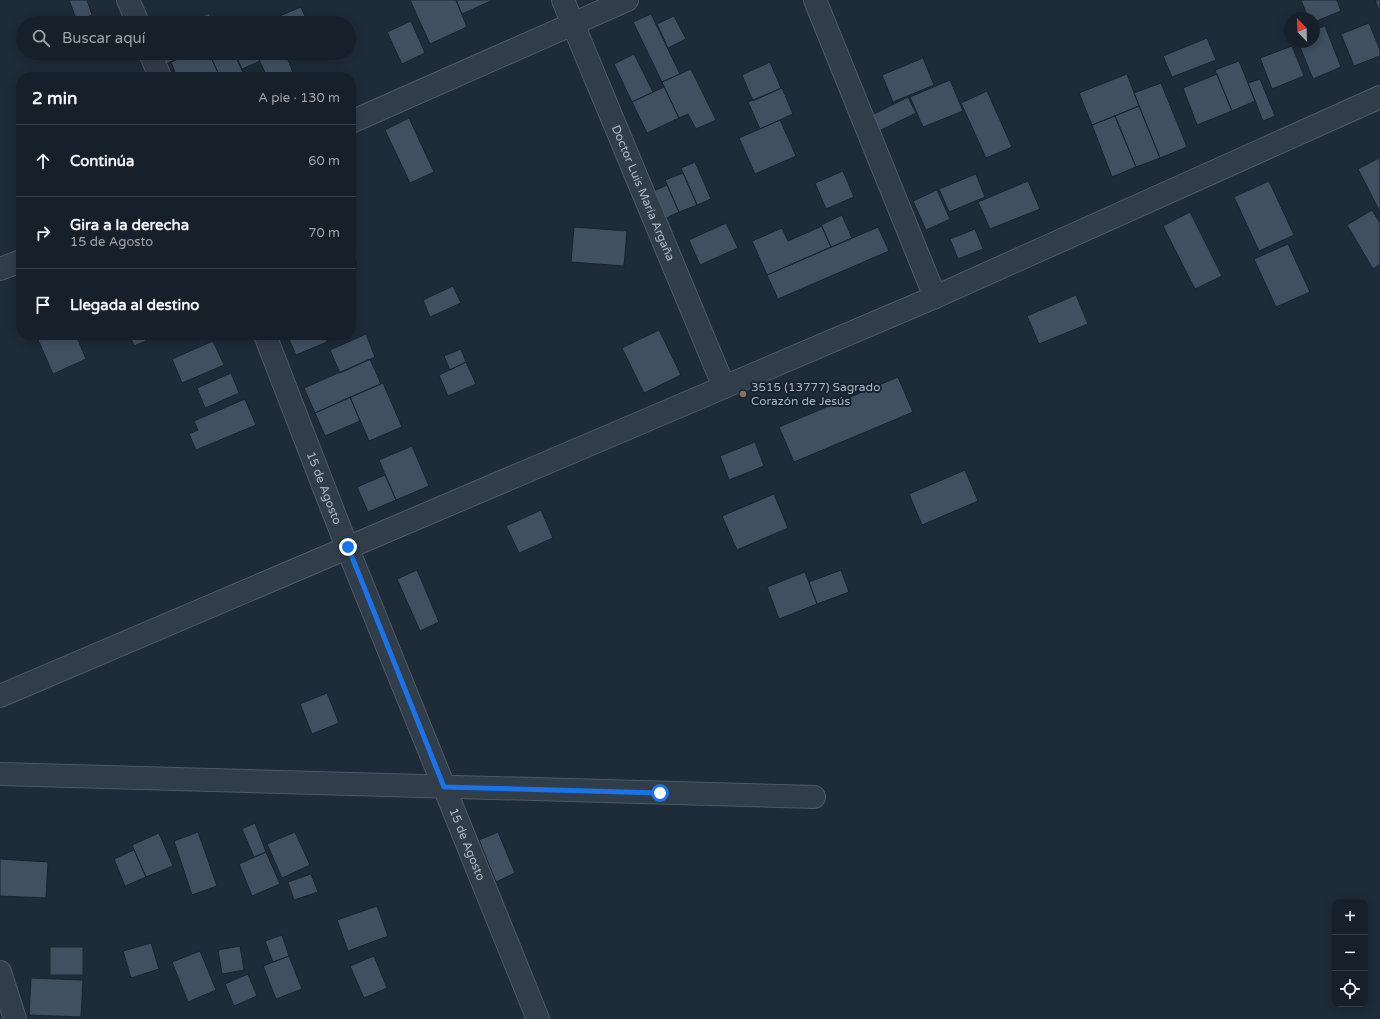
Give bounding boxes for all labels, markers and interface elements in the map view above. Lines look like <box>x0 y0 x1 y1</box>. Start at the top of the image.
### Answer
north arrow <box>1284 12 1320 48</box>
search box <box>16 16 356 60</box>
icon: search <box>30 27 52 49</box>
text: Buscar aquí <box>62 29 145 47</box>
text: 2 min <box>32 88 77 109</box>
text: A pie · 130 m <box>258 90 340 106</box>
street label: Doctor Luis María Argaña <box>609 123 678 263</box>
icon: ahead <box>32 150 54 172</box>
text: Continúa <box>70 152 134 170</box>
text: 60 m <box>308 153 340 169</box>
text: Gira a la derecha <box>70 216 189 234</box>
icon: right <box>32 222 54 244</box>
text: 70 m <box>308 225 340 241</box>
text: 15 de Agosto <box>70 234 153 250</box>
icon: arrive <box>32 294 54 316</box>
text: Llegada al destino <box>70 296 199 314</box>
place label: 3515 (13777) Sagrado Corazón de Jesús <box>751 380 880 408</box>
marker: 3515 (13777) Sagrado Corazón de Jesús <box>738 389 748 399</box>
street label: 15 de Agosto <box>304 450 345 526</box>
route end <box>339 538 357 556</box>
route start <box>651 784 669 802</box>
street label: 15 de Agosto <box>446 806 488 883</box>
map controls <box>1332 899 1368 1007</box>
button: + <box>1332 899 1368 935</box>
button: − <box>1332 935 1368 971</box>
button: locate <box>1332 971 1368 1007</box>

